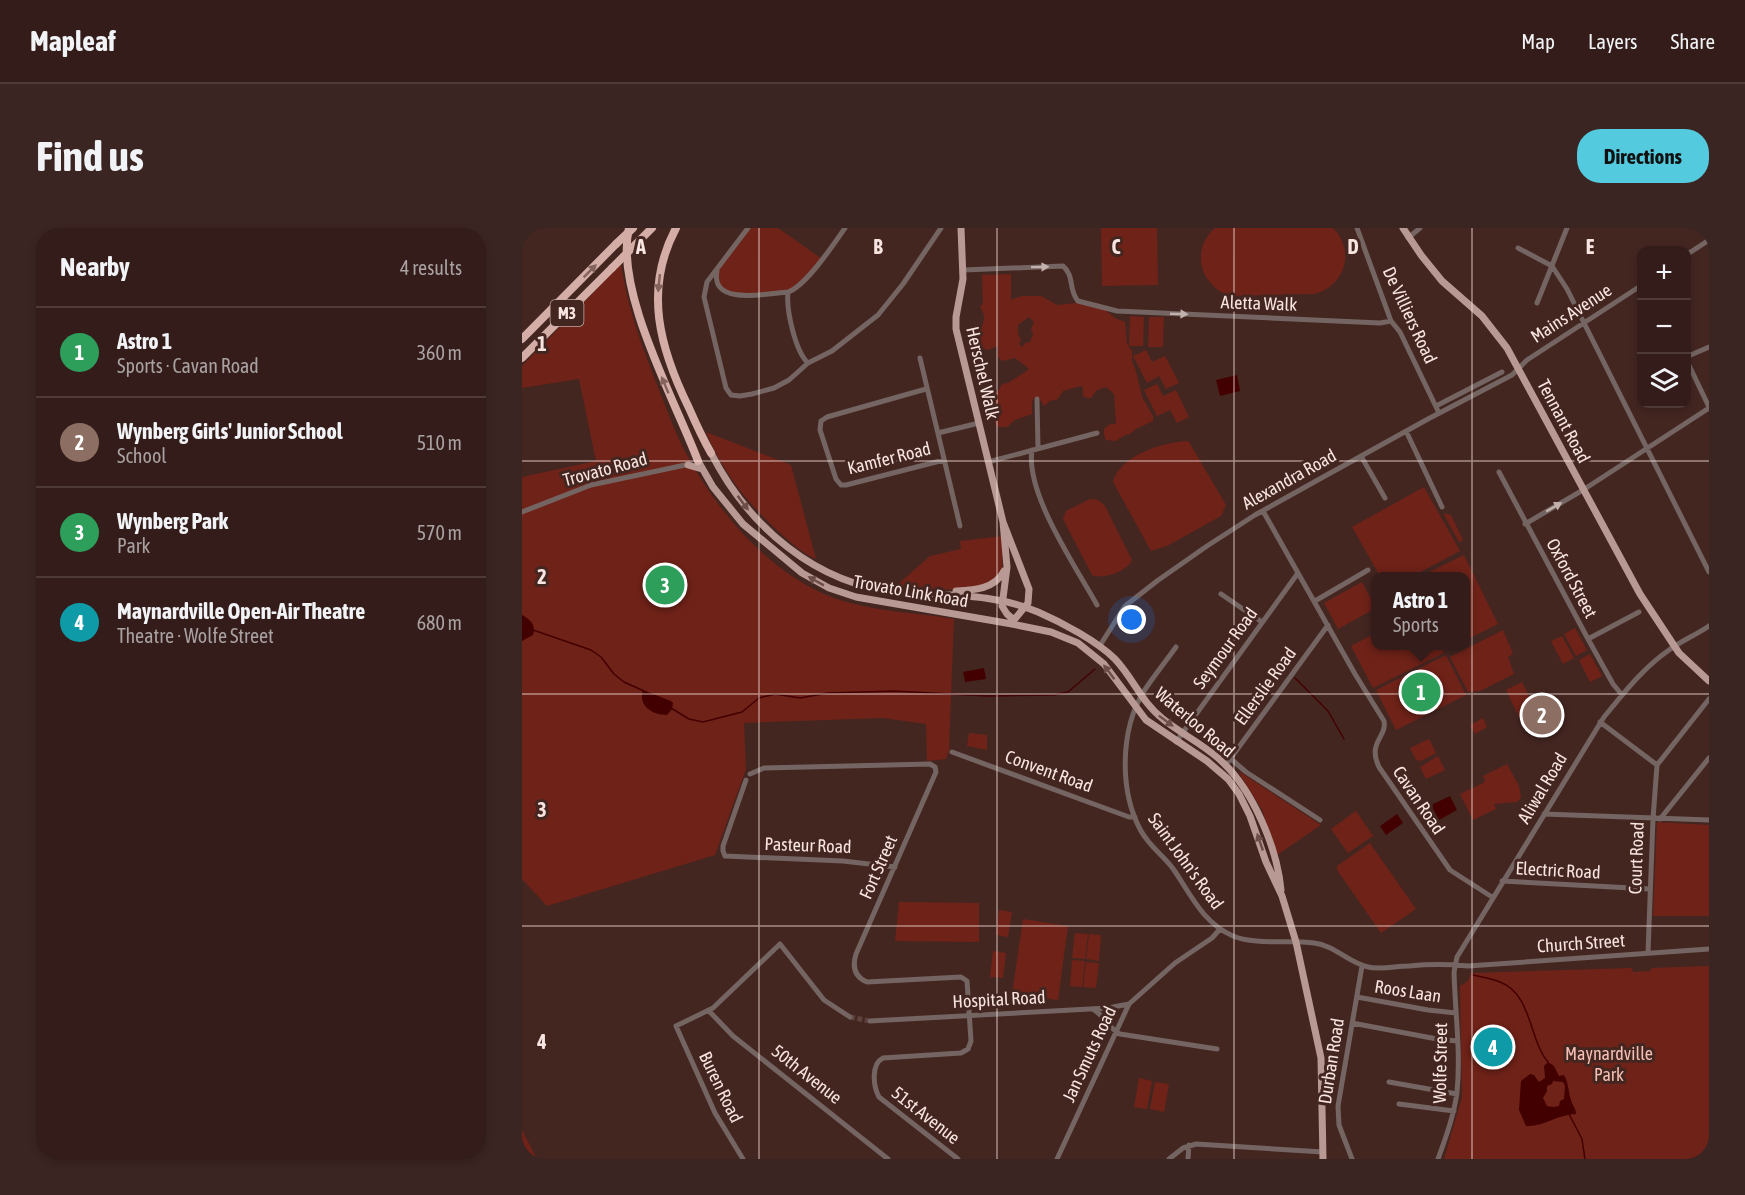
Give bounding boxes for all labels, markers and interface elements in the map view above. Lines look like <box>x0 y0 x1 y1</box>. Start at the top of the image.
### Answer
text: Mapleaf <box>30 25 116 57</box>
text: Map <box>1521 29 1555 53</box>
text: Layers <box>1588 29 1638 53</box>
text: Share <box>1671 29 1715 53</box>
button: Directions <box>1577 129 1709 183</box>
text: Find us <box>36 132 144 180</box>
text: A <box>635 235 646 258</box>
text: B <box>873 235 883 258</box>
text: C <box>1112 235 1121 258</box>
text: D <box>1347 235 1359 258</box>
text: E <box>1586 235 1595 258</box>
map controls <box>1637 246 1691 408</box>
button: + <box>1637 246 1691 300</box>
text: Nearby <box>60 252 130 282</box>
text: 4 results <box>400 256 462 279</box>
one-way arrow <box>1031 262 1050 271</box>
one-way arrow <box>583 263 597 278</box>
street label: De Villiers Road <box>1379 263 1441 367</box>
one-way arrow <box>654 274 664 293</box>
street label: Mains Avenue <box>1527 279 1615 347</box>
street label: Aletta Walk <box>1220 291 1298 315</box>
road number: M3 <box>550 300 584 326</box>
button: − <box>1637 300 1691 354</box>
one-way arrow <box>1169 310 1188 319</box>
street label: Herschel Walk <box>962 325 1004 422</box>
text: Astro 1 <box>117 328 172 354</box>
text: 1 <box>537 332 547 355</box>
text: 1 <box>75 341 84 364</box>
text: 360 m <box>417 341 462 364</box>
text: Sports · Cavan Road <box>117 354 259 377</box>
button: layers <box>1637 354 1691 408</box>
one-way arrow <box>660 375 670 393</box>
street label: Tennant Road <box>1533 376 1595 466</box>
text: Wynberg Girls' Junior School <box>117 418 343 444</box>
text: 2 <box>75 431 84 454</box>
text: 510 m <box>417 431 462 454</box>
street label: Kamfer Road <box>845 438 933 478</box>
text: School <box>117 444 167 467</box>
street label: Alexandra Road <box>1238 444 1340 514</box>
street label: Trovato Road <box>561 448 649 490</box>
one-way arrow <box>736 495 748 510</box>
one-way arrow <box>1546 501 1562 512</box>
text: Wynberg Park <box>117 508 228 534</box>
text: 3 <box>75 521 84 544</box>
text: 570 m <box>417 521 462 544</box>
text: Park <box>117 534 150 557</box>
street label: Oxford Street <box>1542 535 1602 621</box>
pin: 3 <box>646 562 684 608</box>
text: 2 <box>537 565 547 588</box>
street label: Trovato Link Road <box>852 571 970 611</box>
popup <box>1371 572 1470 650</box>
one-way arrow <box>808 576 825 586</box>
text: Astro 1 <box>1393 587 1448 613</box>
text: Maynardville Open-Air Theatre <box>117 598 365 624</box>
street label: Seymour Road <box>1189 603 1261 693</box>
your location <box>1117 605 1146 634</box>
text: 4 <box>75 611 84 634</box>
text: 680 m <box>417 611 462 634</box>
text: Sports <box>1393 613 1439 636</box>
text: Theatre · Wolfe Street <box>117 624 274 647</box>
street label: Ellerslie Road <box>1230 643 1300 729</box>
one-way arrow <box>1103 664 1116 680</box>
pin: 1 <box>1402 670 1440 714</box>
street label: Waterloo Road <box>1151 683 1239 761</box>
pin: 2 <box>1522 692 1562 738</box>
one-way arrow <box>1158 715 1174 727</box>
street label: Convent Road <box>1002 745 1096 797</box>
street label: Aliwal Road <box>1513 749 1571 827</box>
street label: Cavan Road <box>1389 762 1449 838</box>
text: 3 <box>537 798 547 821</box>
street label: Saint John's Road <box>1144 809 1228 913</box>
street label: Court Road <box>1624 821 1648 895</box>
street label: Fort Street <box>855 832 901 902</box>
street label: Pasteur Road <box>764 833 852 857</box>
one-way arrow <box>1254 833 1264 851</box>
street label: Electric Road <box>1515 857 1601 883</box>
street label: Church Street <box>1536 929 1626 957</box>
street label: Roos Laan <box>1373 975 1443 1007</box>
street label: Hospital Road <box>952 986 1046 1012</box>
street label: Jan Smuts Road <box>1058 1003 1120 1105</box>
street label: Durban Road <box>1314 1017 1348 1105</box>
street label: Wolfe Street <box>1429 1022 1451 1104</box>
pin: 4 <box>1474 1024 1512 1070</box>
text: 4 <box>536 1030 547 1053</box>
street label: 50th Avenue <box>768 1040 846 1108</box>
park label: Maynardville Park <box>1565 1043 1653 1085</box>
street label: Buren Road <box>695 1048 747 1126</box>
street label: 51st Avenue <box>888 1082 964 1148</box>

